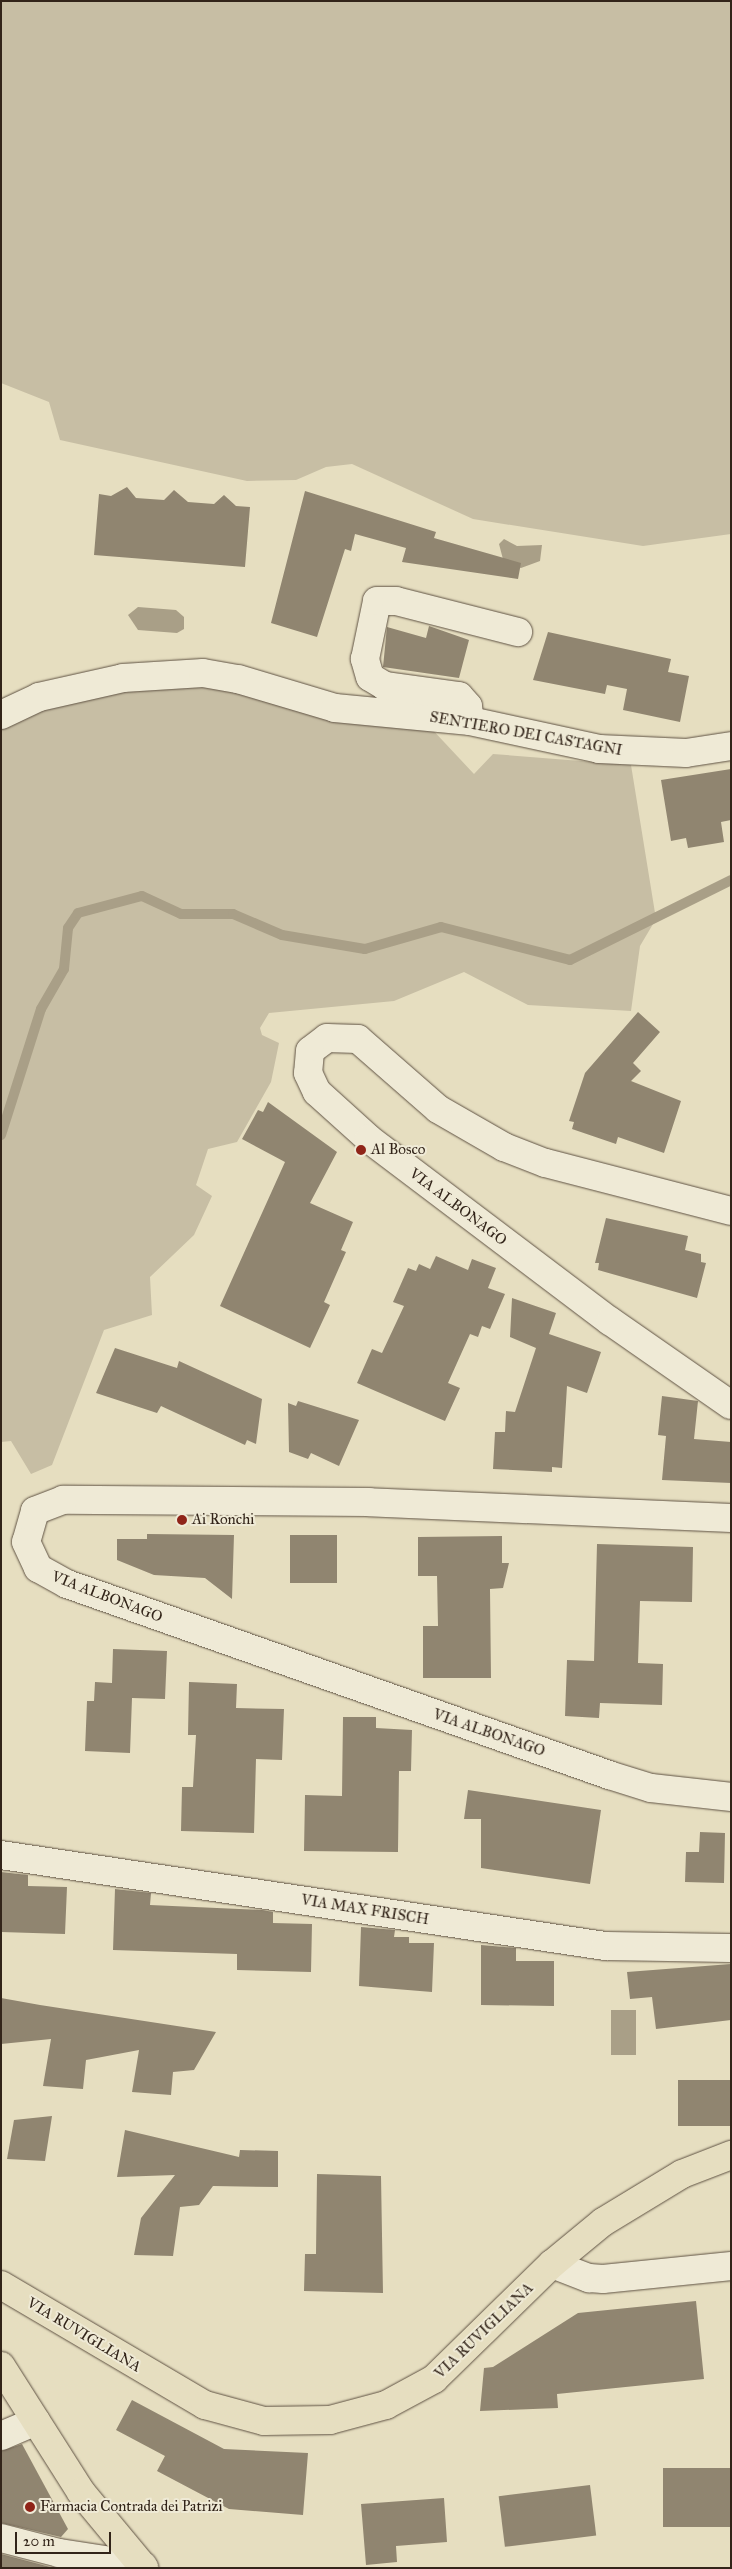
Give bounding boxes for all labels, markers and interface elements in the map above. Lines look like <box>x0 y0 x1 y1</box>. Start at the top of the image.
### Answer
street label: SENTIERO DEI CASTAGNI <box>428 708 624 760</box>
place label: Al Bosco <box>371 1141 425 1159</box>
marker: Al Bosco <box>355 1144 367 1156</box>
street label: VIA ALBONAGO <box>406 1165 510 1249</box>
place label: Ai Ronchi <box>192 1511 254 1529</box>
marker: Ai Ronchi <box>176 1514 188 1526</box>
street label: VIA ALBONAGO <box>49 1568 165 1626</box>
street label: VIA ALBONAGO <box>431 1705 547 1761</box>
street label: VIA MAX FRISCH <box>300 1891 430 1929</box>
street label: VIA RUVIGLIANA <box>431 2279 537 2383</box>
street label: VIA RUVIGLIANA <box>24 2294 144 2376</box>
place label: Farmacia Contrada dei Patrizi <box>40 2498 223 2516</box>
marker: Farmacia Contrada dei Patrizi <box>24 2501 36 2513</box>
scale bar <box>18 2522 114 2554</box>
text: 20 m <box>23 2532 55 2550</box>

